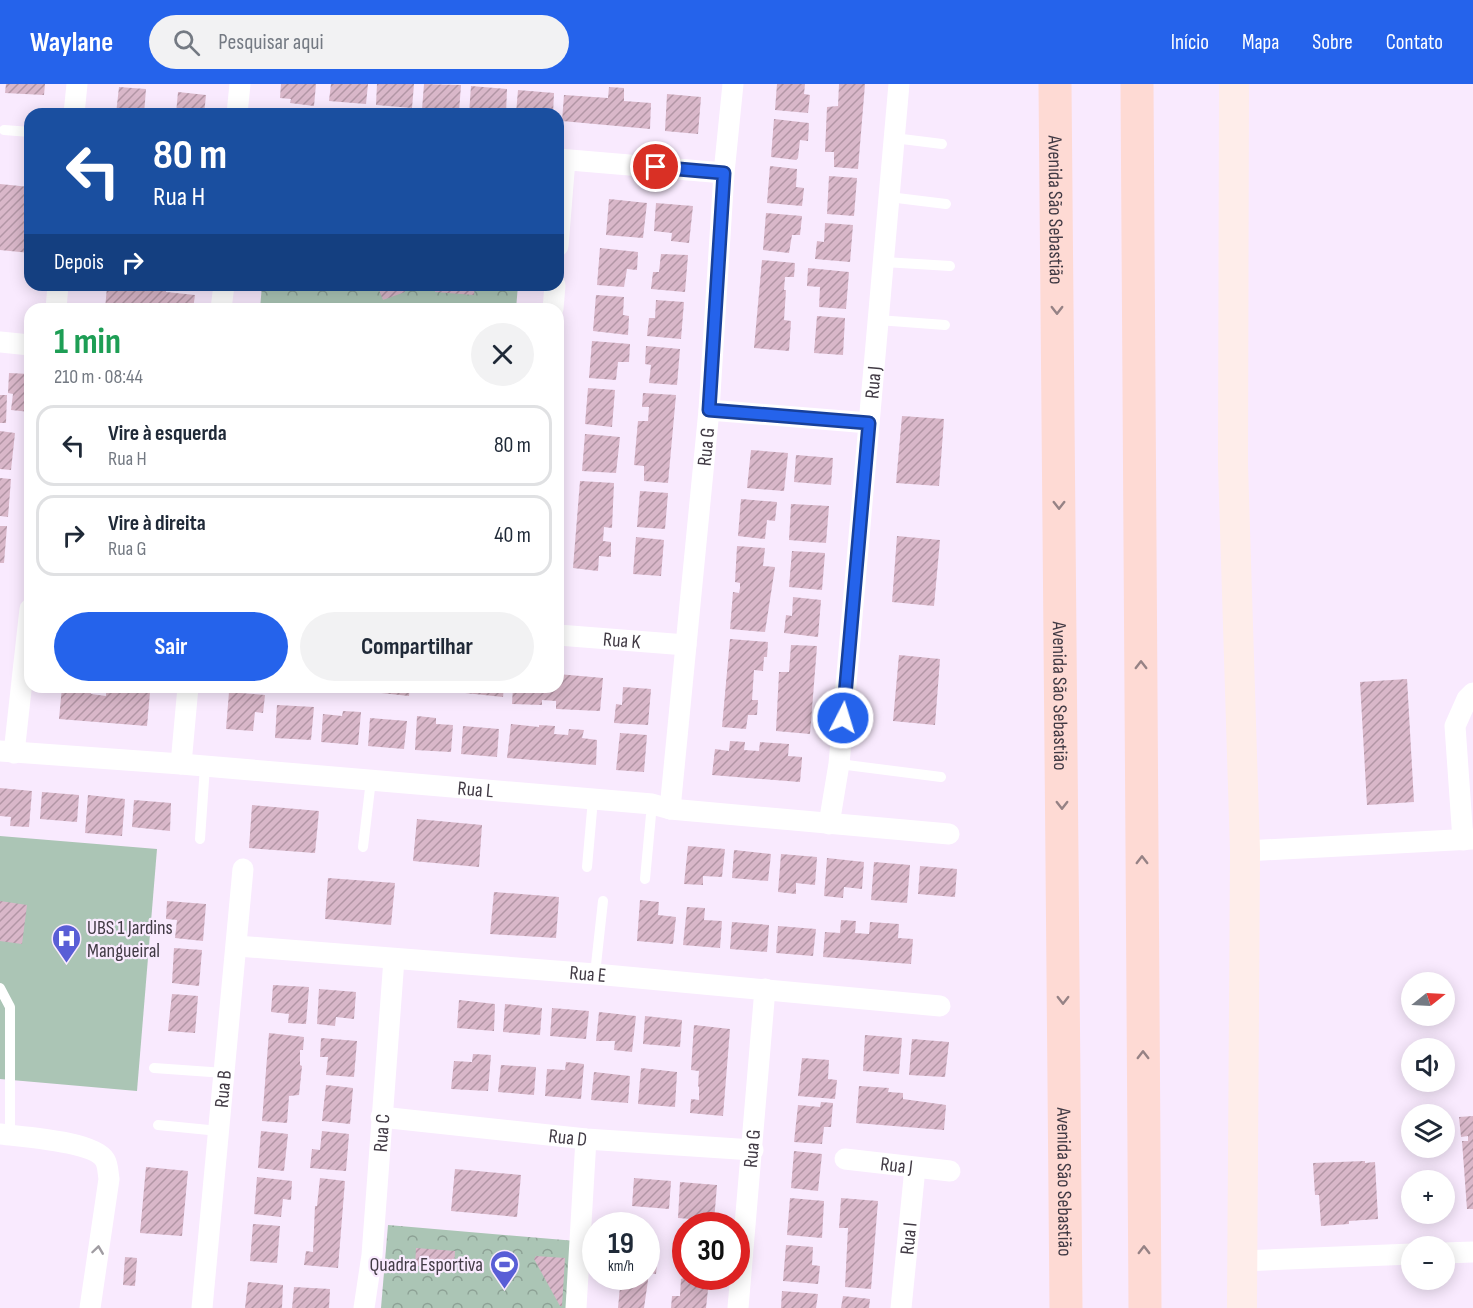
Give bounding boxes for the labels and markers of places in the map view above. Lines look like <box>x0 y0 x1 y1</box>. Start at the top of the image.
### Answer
pin <box>630 141 681 192</box>
place label: UBS 1 Jardins Mangueiral <box>87 916 173 963</box>
hospital icon: UBS 1 Jardins Mangueiral <box>50 922 82 964</box>
sports icon: Quadra Esportiva <box>488 1248 520 1290</box>
place label: Quadra Esportiva <box>370 1253 483 1277</box>

